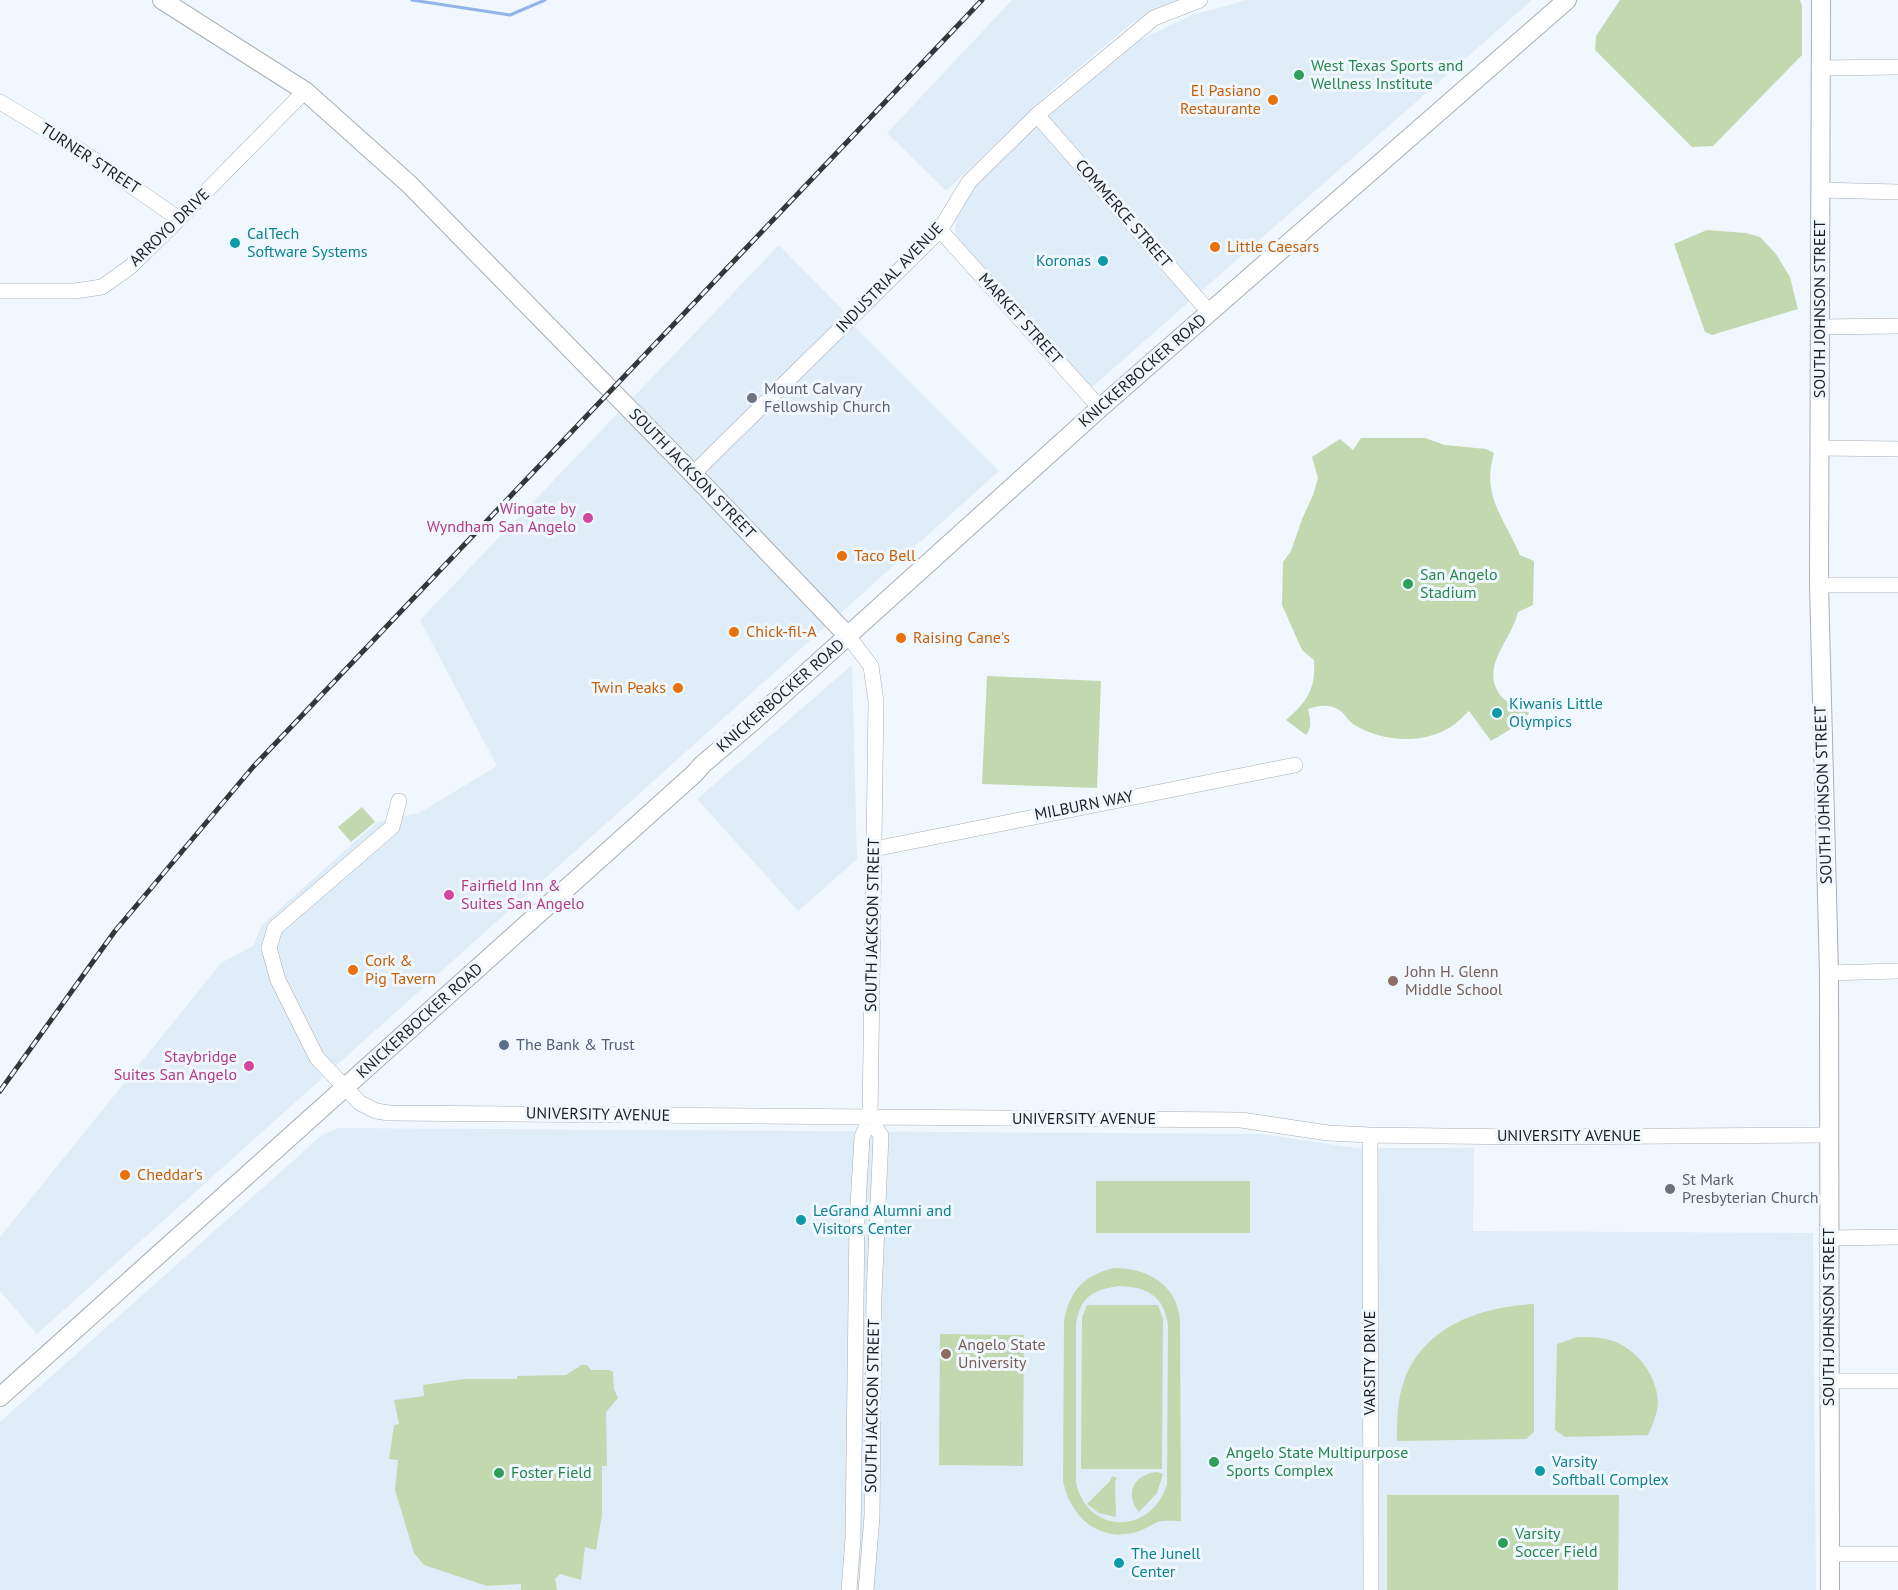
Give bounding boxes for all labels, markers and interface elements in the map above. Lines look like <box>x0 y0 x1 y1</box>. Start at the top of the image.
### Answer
place label: West Texas Sports and Wellness Institute <box>1311 56 1463 94</box>
marker: West Texas Sports and Wellness Institute <box>1292 68 1306 82</box>
place label: El Pasiano Restaurante <box>1180 81 1261 119</box>
marker: El Pasiano Restaurante <box>1266 93 1280 107</box>
street label: TURNER STREET <box>37 120 143 198</box>
street label: COMMERCE STREET <box>1071 156 1175 272</box>
street label: ARROYO DRIVE <box>126 185 214 271</box>
street label: INDUSTRIAL AVENUE <box>832 219 948 337</box>
street label: SOUTH JOHNSON STREET <box>1810 220 1830 398</box>
place label: CalTech Software Systems <box>247 224 367 262</box>
marker: CalTech Software Systems <box>228 236 242 250</box>
place label: Little Caesars <box>1227 237 1319 257</box>
marker: Little Caesars <box>1208 240 1222 254</box>
place label: Koronas <box>1036 251 1091 271</box>
marker: Koronas <box>1096 254 1110 268</box>
street label: MARKET STREET <box>974 269 1066 369</box>
street label: KNICKERBOCKER ROAD <box>1075 310 1211 432</box>
place label: Mount Calvary Fellowship Church <box>764 379 891 417</box>
marker: Mount Calvary Fellowship Church <box>745 391 759 405</box>
street label: SOUTH JACKSON STREET <box>625 405 759 543</box>
place label: Wingate by Wyndham San Angelo <box>427 499 576 537</box>
marker: Wingate by Wyndham San Angelo <box>581 511 595 525</box>
place label: Taco Bell <box>854 546 916 566</box>
marker: Taco Bell <box>835 549 849 563</box>
place label: San Angelo Stadium <box>1420 565 1498 603</box>
marker: San Angelo Stadium <box>1401 577 1415 591</box>
place label: Chick-fil-A <box>746 622 817 642</box>
marker: Chick-fil-A <box>727 625 741 639</box>
place label: Raising Cane's <box>913 628 1010 648</box>
marker: Raising Cane's <box>894 631 908 645</box>
street label: KNICKERBOCKER ROAD <box>713 635 849 757</box>
place label: Twin Peaks <box>591 678 666 698</box>
marker: Twin Peaks <box>671 681 685 695</box>
place label: Kiwanis Little Olympics <box>1509 694 1603 732</box>
marker: Kiwanis Little Olympics <box>1490 706 1504 720</box>
street label: SOUTH JOHNSON STREET <box>1811 706 1837 884</box>
street label: MILBURN WAY <box>1033 787 1135 825</box>
street label: SOUTH JACKSON STREET <box>862 838 884 1012</box>
place label: Fairfield Inn & Suites San Angelo <box>461 876 584 914</box>
marker: Fairfield Inn & Suites San Angelo <box>442 888 456 902</box>
place label: Cork & Pig Tavern <box>365 951 436 989</box>
street label: KNICKERBOCKER ROAD <box>353 959 487 1083</box>
place label: John H. Glenn Middle School <box>1405 962 1503 1000</box>
marker: Cork & Pig Tavern <box>346 963 360 977</box>
marker: John H. Glenn Middle School <box>1386 974 1400 988</box>
place label: The Bank & Trust <box>516 1035 635 1055</box>
marker: The Bank & Trust <box>497 1038 511 1052</box>
place label: Staybridge Suites San Angelo <box>114 1047 237 1085</box>
marker: Staybridge Suites San Angelo <box>242 1059 256 1073</box>
street label: UNIVERSITY AVENUE <box>526 1104 670 1126</box>
street label: UNIVERSITY AVENUE <box>1012 1109 1156 1129</box>
street label: UNIVERSITY AVENUE <box>1497 1126 1641 1146</box>
place label: Cheddar's <box>137 1165 203 1185</box>
marker: Cheddar's <box>118 1168 132 1182</box>
place label: St Mark Presbyterian Church <box>1682 1170 1819 1208</box>
marker: St Mark Presbyterian Church <box>1663 1182 1677 1196</box>
place label: LeGrand Alumni and Visitors Center <box>813 1201 952 1239</box>
marker: LeGrand Alumni and Visitors Center <box>794 1213 808 1227</box>
street label: SOUTH JOHNSON STREET <box>1819 1228 1839 1406</box>
street label: VARSITY DRIVE <box>1360 1311 1380 1415</box>
street label: SOUTH JACKSON STREET <box>862 1319 884 1493</box>
place label: Angelo State University <box>958 1335 1046 1373</box>
marker: Angelo State University <box>939 1347 953 1361</box>
place label: Angelo State Multipurpose Sports Complex <box>1226 1443 1408 1481</box>
place label: Varsity Softball Complex <box>1552 1452 1669 1490</box>
marker: Angelo State Multipurpose Sports Complex <box>1207 1455 1221 1469</box>
place label: Foster Field <box>511 1463 592 1483</box>
marker: Varsity Softball Complex <box>1533 1464 1547 1478</box>
marker: Foster Field <box>492 1466 506 1480</box>
place label: Varsity Soccer Field <box>1515 1524 1598 1562</box>
marker: Varsity Soccer Field <box>1496 1536 1510 1550</box>
place label: The Junell Center <box>1131 1544 1201 1582</box>
marker: The Junell Center <box>1112 1556 1126 1570</box>

